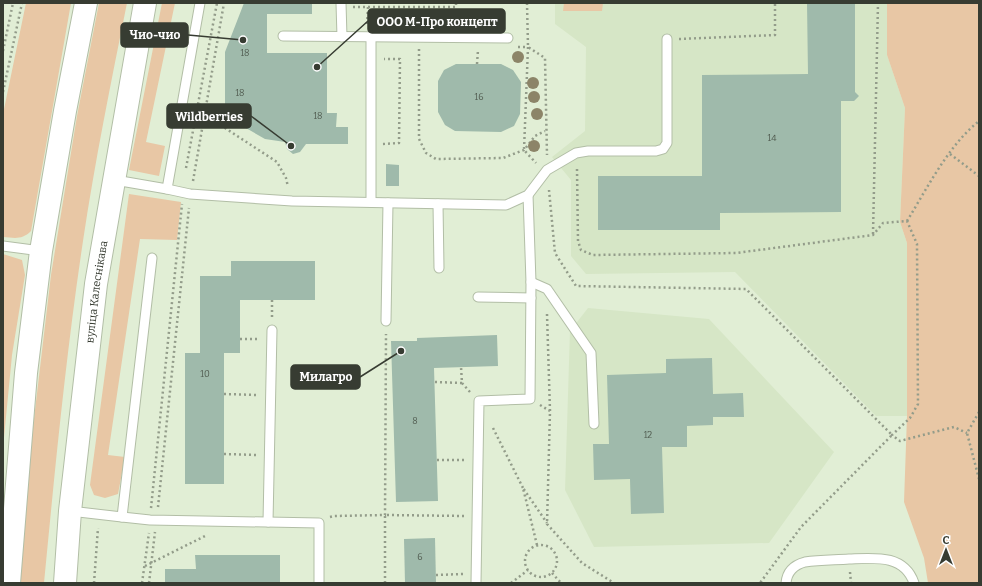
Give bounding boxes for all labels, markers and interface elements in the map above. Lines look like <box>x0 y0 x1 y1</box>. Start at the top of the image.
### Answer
callout: ООО М-Про концепт <box>368 9 505 33</box>
text: ООО М-Про концепт <box>376 15 498 29</box>
callout: Чио-чио <box>121 23 188 47</box>
text: Чио-чио <box>129 28 181 42</box>
house number: 18 <box>240 48 250 58</box>
house number: 18 <box>235 88 245 98</box>
house number: 16 <box>475 92 483 102</box>
callout: Wildberries <box>167 104 251 128</box>
text: Wildberries <box>175 110 243 124</box>
house number: 18 <box>313 111 323 121</box>
house number: 14 <box>768 133 777 143</box>
street label: вуліца Калеснікава <box>83 240 110 344</box>
callout: Милагро <box>291 365 360 389</box>
house number: 10 <box>200 369 210 379</box>
text: Милагро <box>299 370 353 384</box>
house number: 8 <box>412 416 418 426</box>
house number: 12 <box>644 430 652 440</box>
north arrow <box>926 530 966 570</box>
text: С <box>943 534 950 547</box>
house number: 6 <box>417 552 423 562</box>

